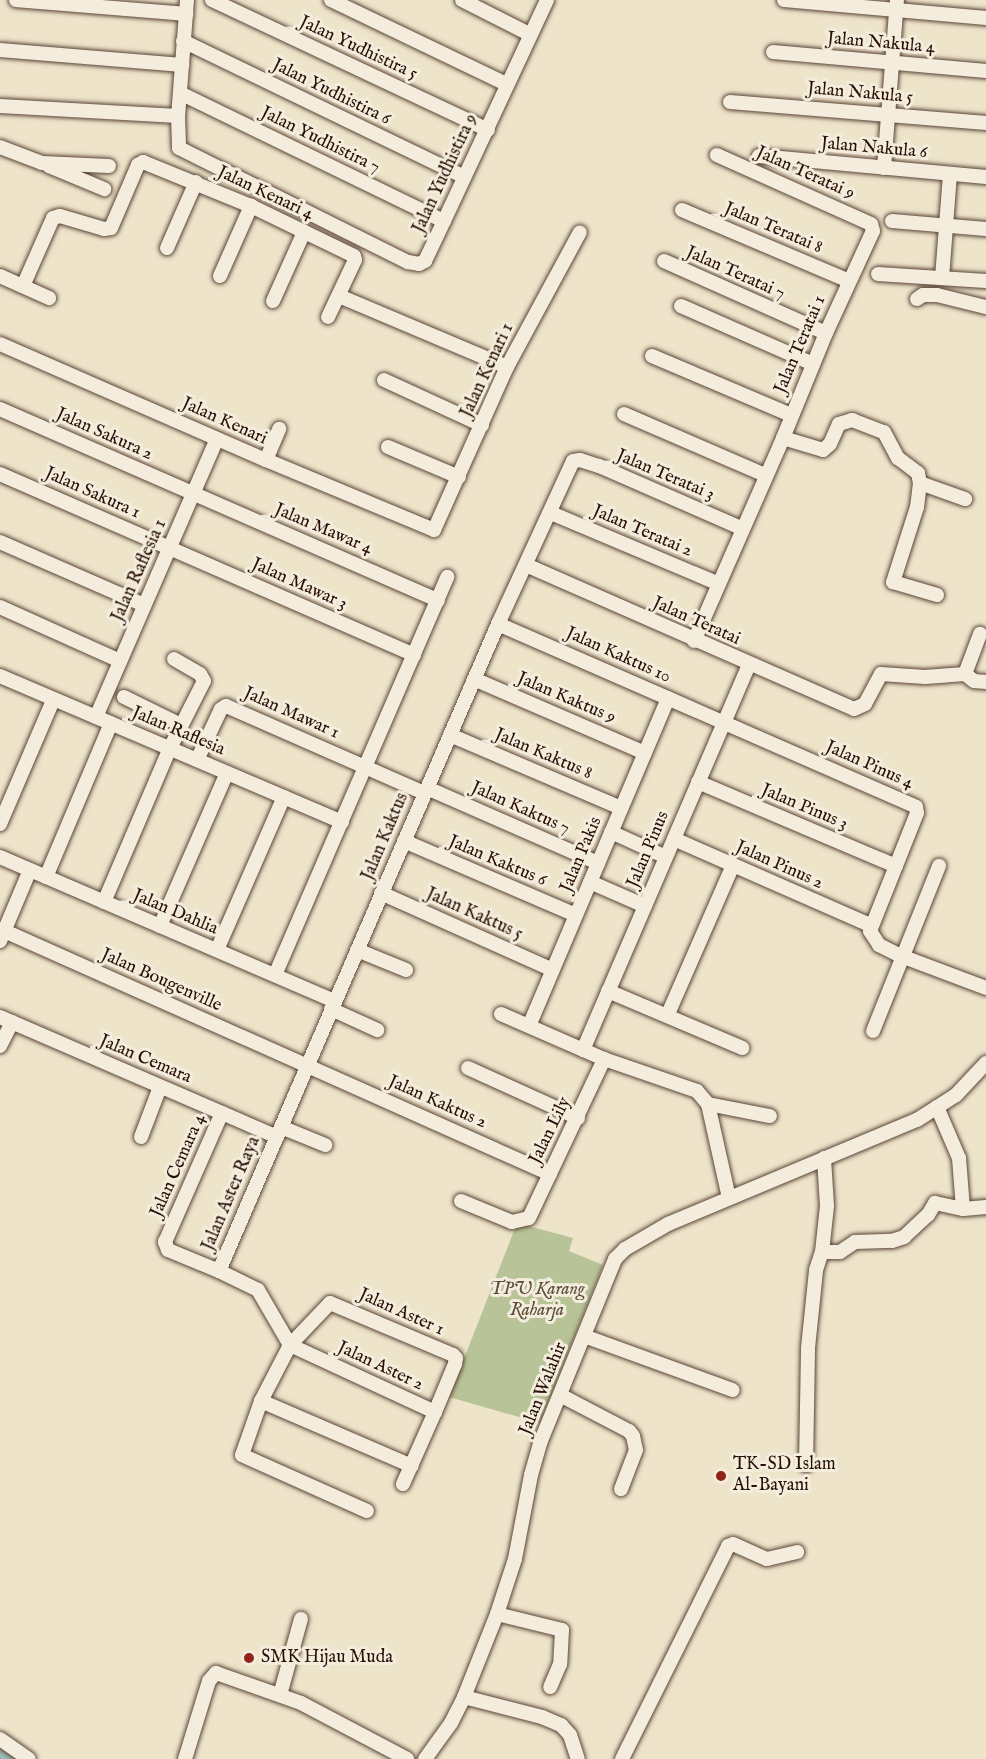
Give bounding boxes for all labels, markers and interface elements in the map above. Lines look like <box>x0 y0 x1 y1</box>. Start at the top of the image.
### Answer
street label: Jalan Yudhistira 5 <box>296 12 420 86</box>
street label: Jalan Nakula 4 <box>826 29 936 59</box>
street label: Jalan Yudhistira 6 <box>268 55 394 131</box>
street label: Jalan Nakula 5 <box>806 79 914 109</box>
street label: Jalan Yudhistira 7 <box>257 103 383 179</box>
street label: Jalan Yudhistira 9 <box>409 111 483 237</box>
street label: Jalan Nakula 6 <box>820 134 928 164</box>
street label: Jalan Teratai 9 <box>752 143 858 205</box>
street label: Jalan Kenari 4 <box>213 162 317 226</box>
street label: Jalan Teratai 8 <box>721 199 825 259</box>
street label: Jalan Teratai 7 <box>682 243 788 305</box>
street label: Jalan Teratai 1 <box>771 293 831 397</box>
street label: Jalan Kenari 1 <box>457 320 519 422</box>
street label: Jalan Kenari <box>178 394 270 450</box>
street label: Jalan Sakura 2 <box>52 404 156 466</box>
street label: Jalan Teratai 3 <box>613 446 717 506</box>
street label: Jalan Sakura 1 <box>41 463 143 525</box>
street label: Jalan Mawar 4 <box>271 500 375 560</box>
street label: Jalan Teratai 2 <box>589 501 695 563</box>
street label: Jalan Raflesia 1 <box>108 516 172 626</box>
street label: Jalan Mawar 3 <box>248 554 350 616</box>
street label: Jalan Teratai <box>649 593 743 651</box>
street label: Jalan Kaktus 10 <box>562 623 674 689</box>
street label: Jalan Kaktus 9 <box>513 669 619 729</box>
street label: Jalan Mawar 1 <box>240 683 342 745</box>
street label: Jalan Raflesia <box>128 703 228 761</box>
street label: Jalan Kaktus 8 <box>491 725 595 785</box>
street label: Jalan Pinus 4 <box>822 737 916 795</box>
street label: Jalan Kaktus 7 <box>467 778 573 840</box>
street label: Jalan Pinus 3 <box>757 780 851 836</box>
street label: Jalan Kaktus <box>358 790 414 884</box>
street label: Jalan Pinus <box>623 808 675 892</box>
street label: Jalan Pakis <box>556 814 608 896</box>
street label: Jalan Kaktus 6 <box>445 832 549 892</box>
street label: Jalan Pinus 2 <box>732 837 826 895</box>
street label: Jalan Kaktus 5 <box>422 884 526 946</box>
street label: Jalan Dahlia <box>129 885 221 941</box>
street label: Jalan Bougenville <box>97 945 225 1017</box>
street label: Jalan Cemara <box>96 1031 194 1089</box>
street label: Jalan Kaktus 2 <box>384 1072 490 1134</box>
street label: Jalan Lily <box>525 1094 577 1168</box>
street label: Jalan Cemara 4 <box>147 1111 211 1221</box>
street label: Jalan Aster Raya <box>198 1134 266 1254</box>
park label: TPU Karang Raharja <box>489 1280 585 1322</box>
street label: Jalan Aster 1 <box>355 1285 447 1341</box>
street label: Jalan Aster 2 <box>333 1338 427 1396</box>
street label: Jalan Walahir <box>516 1339 572 1439</box>
place label: TK-SD Islam Al-Bayani <box>733 1455 836 1498</box>
marker: TK-SD Islam Al-Bayani <box>714 1469 728 1483</box>
place label: SMK Hijau Muda <box>261 1647 393 1669</box>
marker: SMK Hijau Muda <box>242 1651 256 1665</box>

